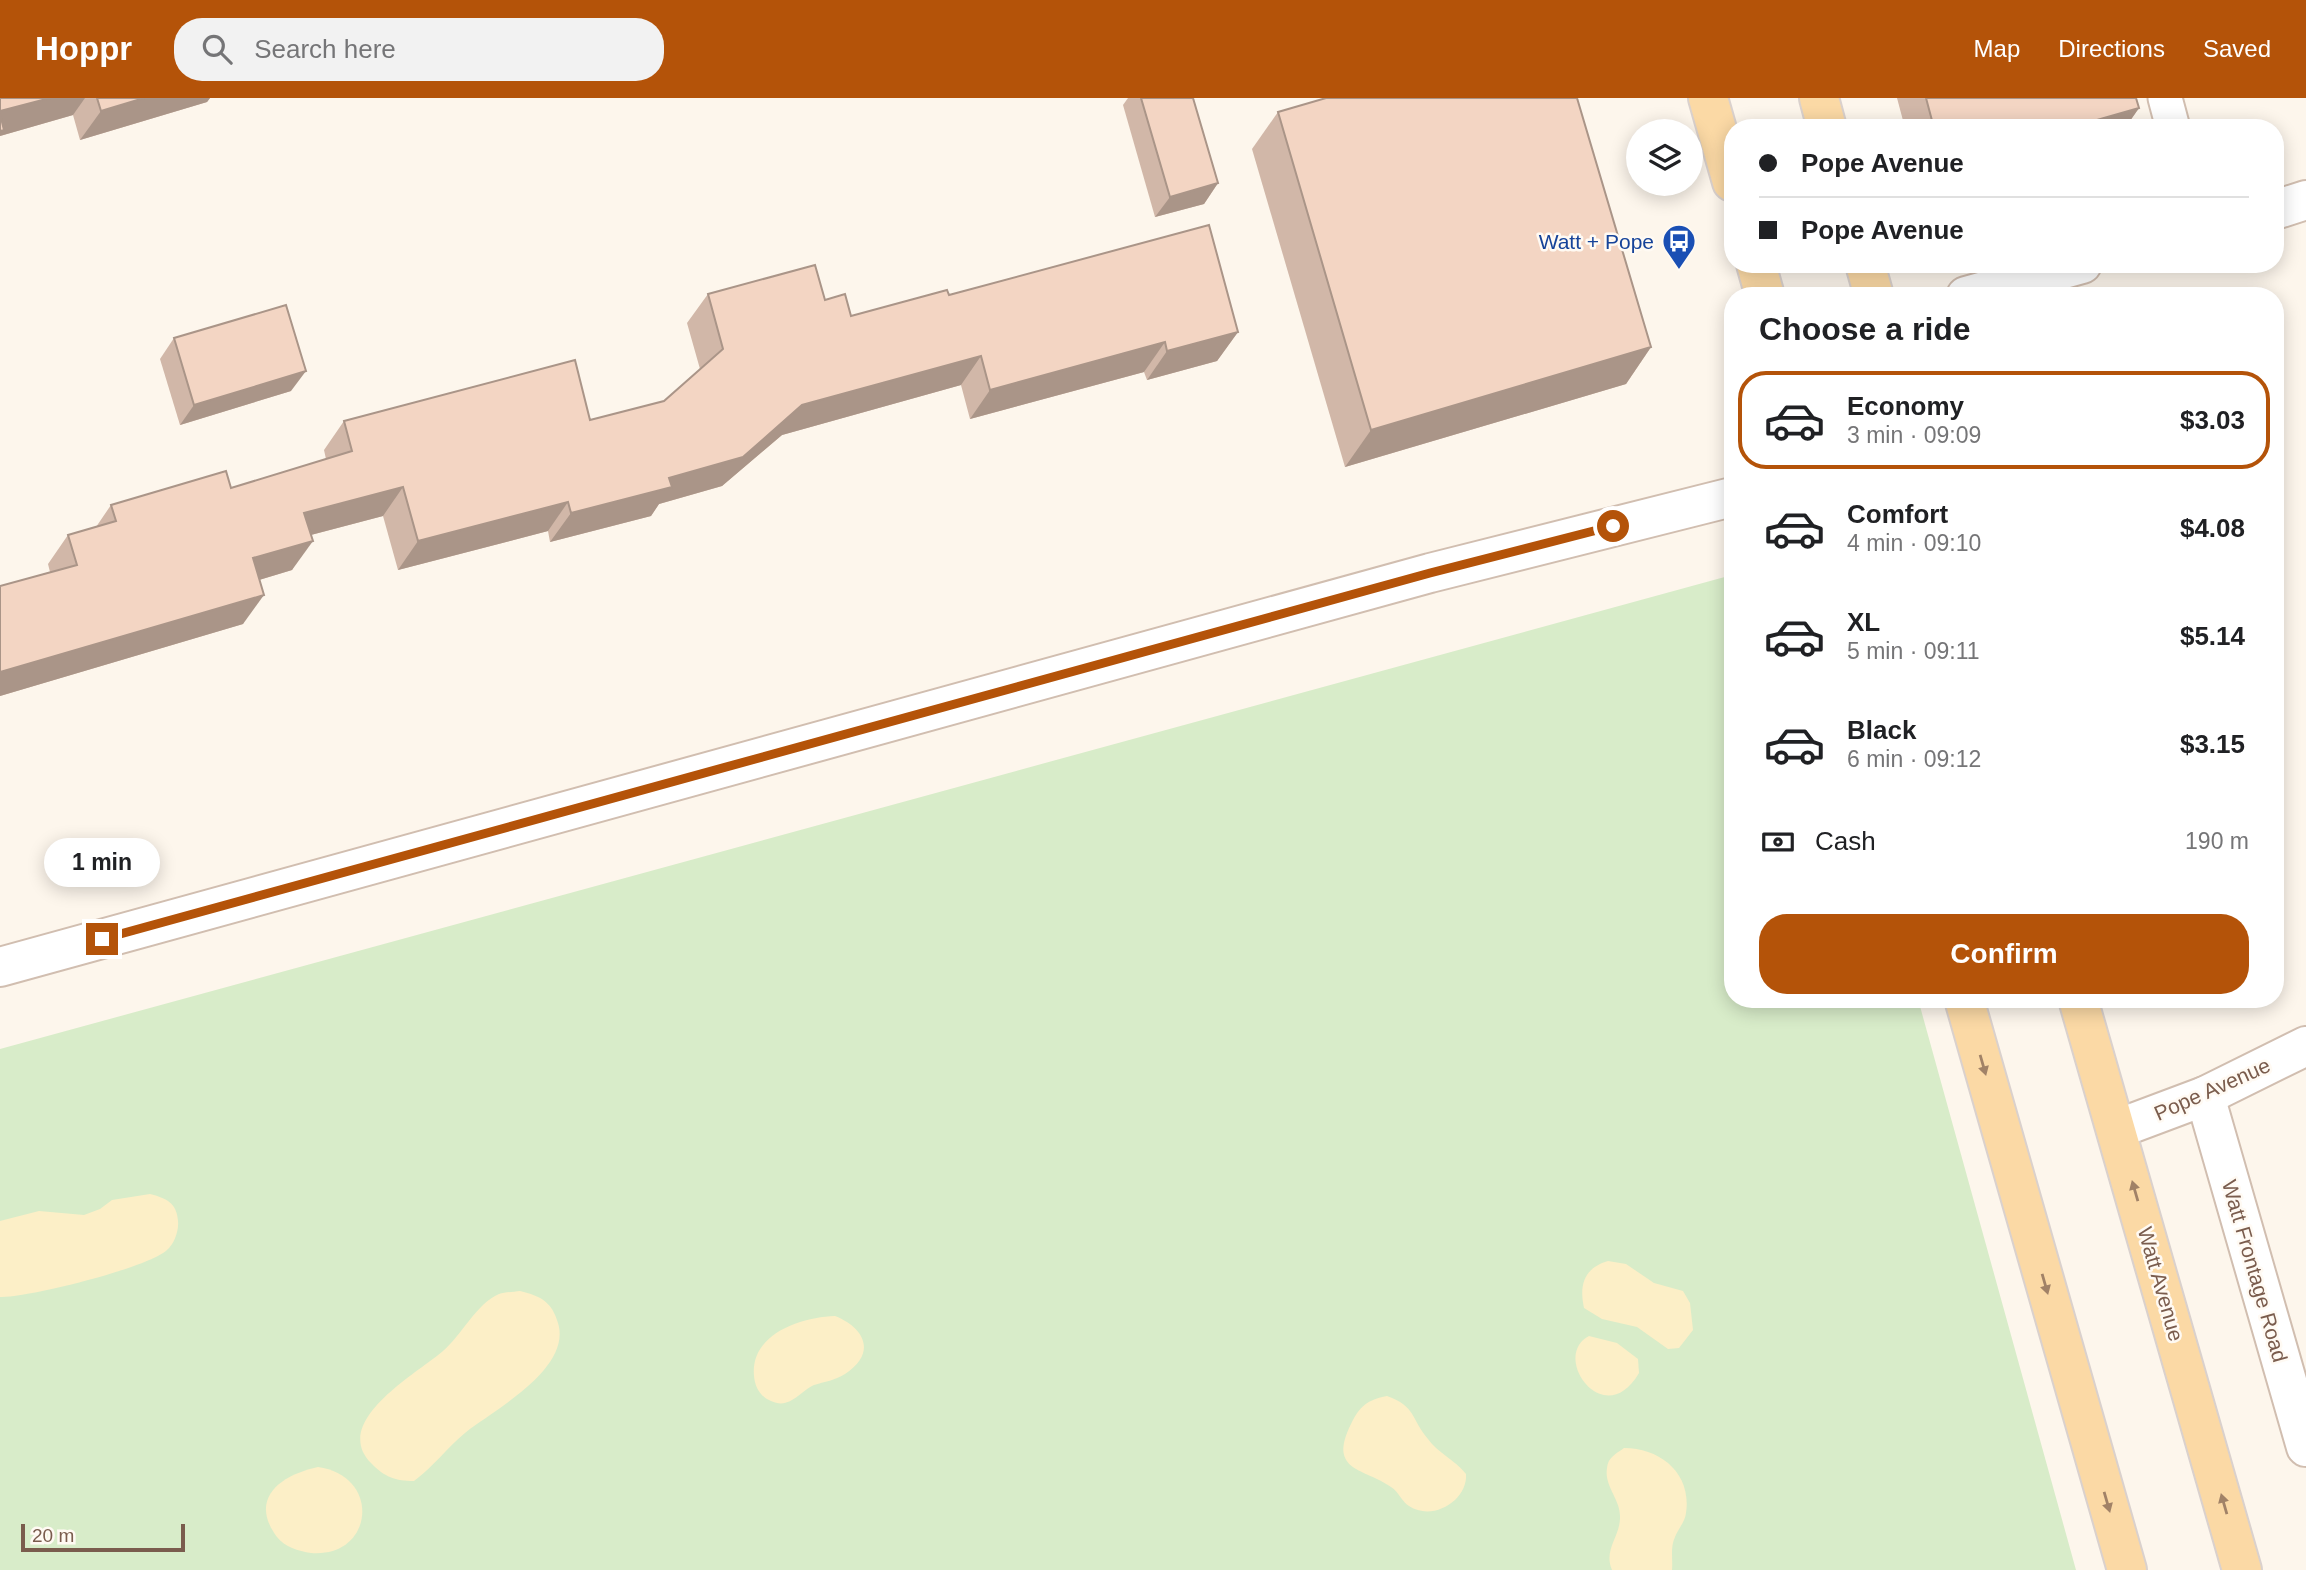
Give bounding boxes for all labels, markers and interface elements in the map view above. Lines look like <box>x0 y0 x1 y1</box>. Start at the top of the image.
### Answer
search box <box>174 18 664 81</box>
text: Hoppr <box>35 30 132 67</box>
icon: search <box>198 30 236 68</box>
text: Search here <box>254 34 396 64</box>
text: Map <box>1974 35 2020 62</box>
text: Directions <box>2058 35 2165 62</box>
text: Saved <box>2203 35 2271 62</box>
map controls <box>1626 119 1703 196</box>
button: layers <box>1626 119 1703 196</box>
text: Pope Avenue <box>1801 148 1964 178</box>
text: Pope Avenue <box>1801 215 1964 245</box>
bus stop icon: Watt + Pope <box>1660 222 1698 271</box>
place label: Watt + Pope <box>1539 230 1654 253</box>
text: Choose a ride <box>1759 311 1971 347</box>
icon: car <box>1763 389 1826 452</box>
text: Economy <box>1847 391 1964 421</box>
text: $3.03 <box>2180 405 2245 435</box>
text: 3 min · 09:09 <box>1847 422 1981 448</box>
icon: car <box>1763 497 1826 560</box>
text: Comfort <box>1847 499 1948 529</box>
route start <box>1597 510 1629 542</box>
text: $4.08 <box>2180 513 2245 543</box>
text: 4 min · 09:10 <box>1847 530 1981 556</box>
icon: car <box>1763 605 1826 668</box>
text: XL <box>1847 607 1880 637</box>
text: $5.14 <box>2180 621 2245 651</box>
text: 5 min · 09:11 <box>1847 638 1980 664</box>
icon: car <box>1763 713 1826 776</box>
text: Black <box>1847 715 1916 745</box>
text: $3.15 <box>2180 729 2245 759</box>
text: 6 min · 09:12 <box>1847 746 1981 772</box>
icon: cash <box>1759 823 1797 861</box>
text: Cash <box>1815 826 1876 856</box>
text: 190 m <box>2185 828 2249 854</box>
callout: 1 min <box>44 838 160 886</box>
text: 1 min <box>72 849 132 875</box>
button: Confirm <box>1759 914 2249 994</box>
route end <box>86 923 118 955</box>
street label: Pope Avenue <box>2150 1053 2274 1125</box>
one-way arrow <box>1978 1055 1988 1076</box>
street label: Watt Frontage Road <box>2218 1177 2292 1365</box>
one-way arrow <box>2129 1180 2139 1201</box>
street label: Watt Avenue <box>2134 1224 2188 1344</box>
one-way arrow <box>2040 1273 2051 1295</box>
one-way arrow <box>2103 1492 2113 1513</box>
one-way arrow <box>2218 1494 2228 1515</box>
scale bar <box>21 1521 186 1553</box>
text: 20 m <box>32 1525 74 1546</box>

